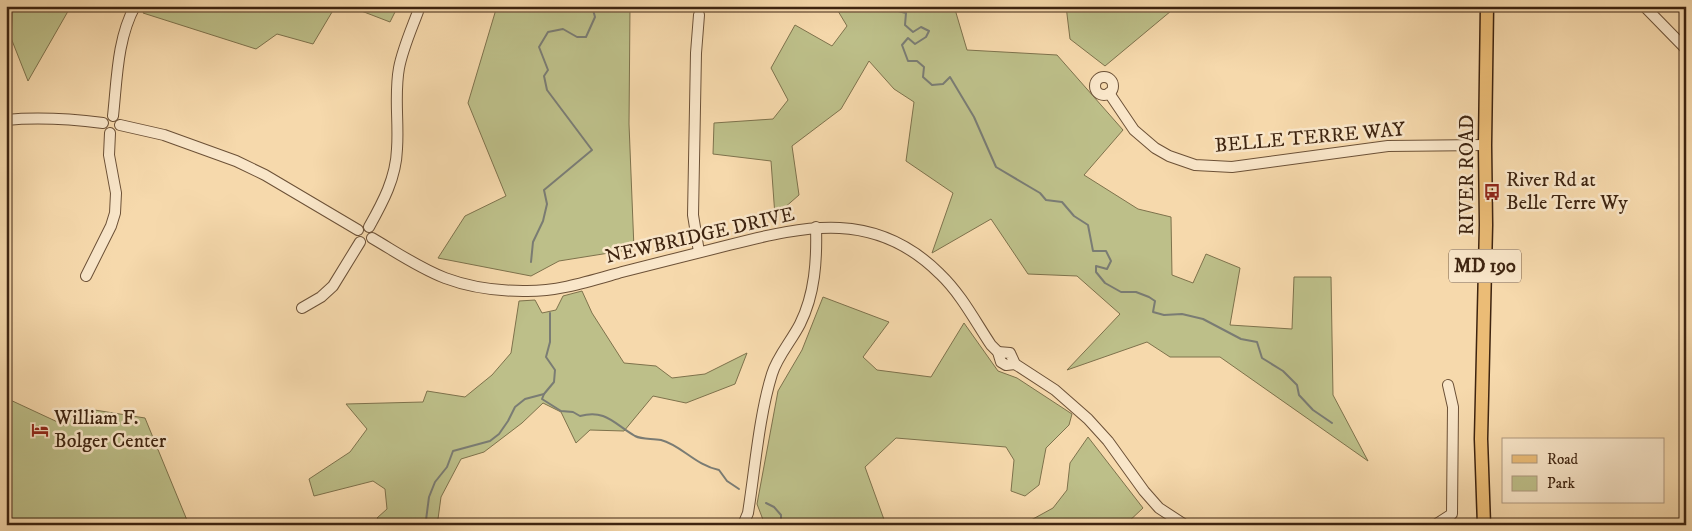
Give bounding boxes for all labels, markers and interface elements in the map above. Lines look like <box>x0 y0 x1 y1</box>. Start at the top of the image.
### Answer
street label: RIVER ROAD <box>1455 115 1480 235</box>
street label: BELLE TERRE WAY <box>1214 117 1407 159</box>
place label: River Rd at Belle Terre Wy <box>1506 168 1628 216</box>
bus stop icon: River Rd at Belle Terre Wy <box>1482 182 1502 202</box>
street label: NEWBRIDGE DRIVE <box>603 202 797 270</box>
road number: MD 190 <box>1449 250 1521 282</box>
place label: William F. Bolger Center <box>53 406 167 454</box>
hotel icon: William F. Bolger Center <box>30 420 50 440</box>
legend <box>1502 438 1664 504</box>
text: Road <box>1547 450 1579 469</box>
text: Park <box>1547 474 1576 493</box>

